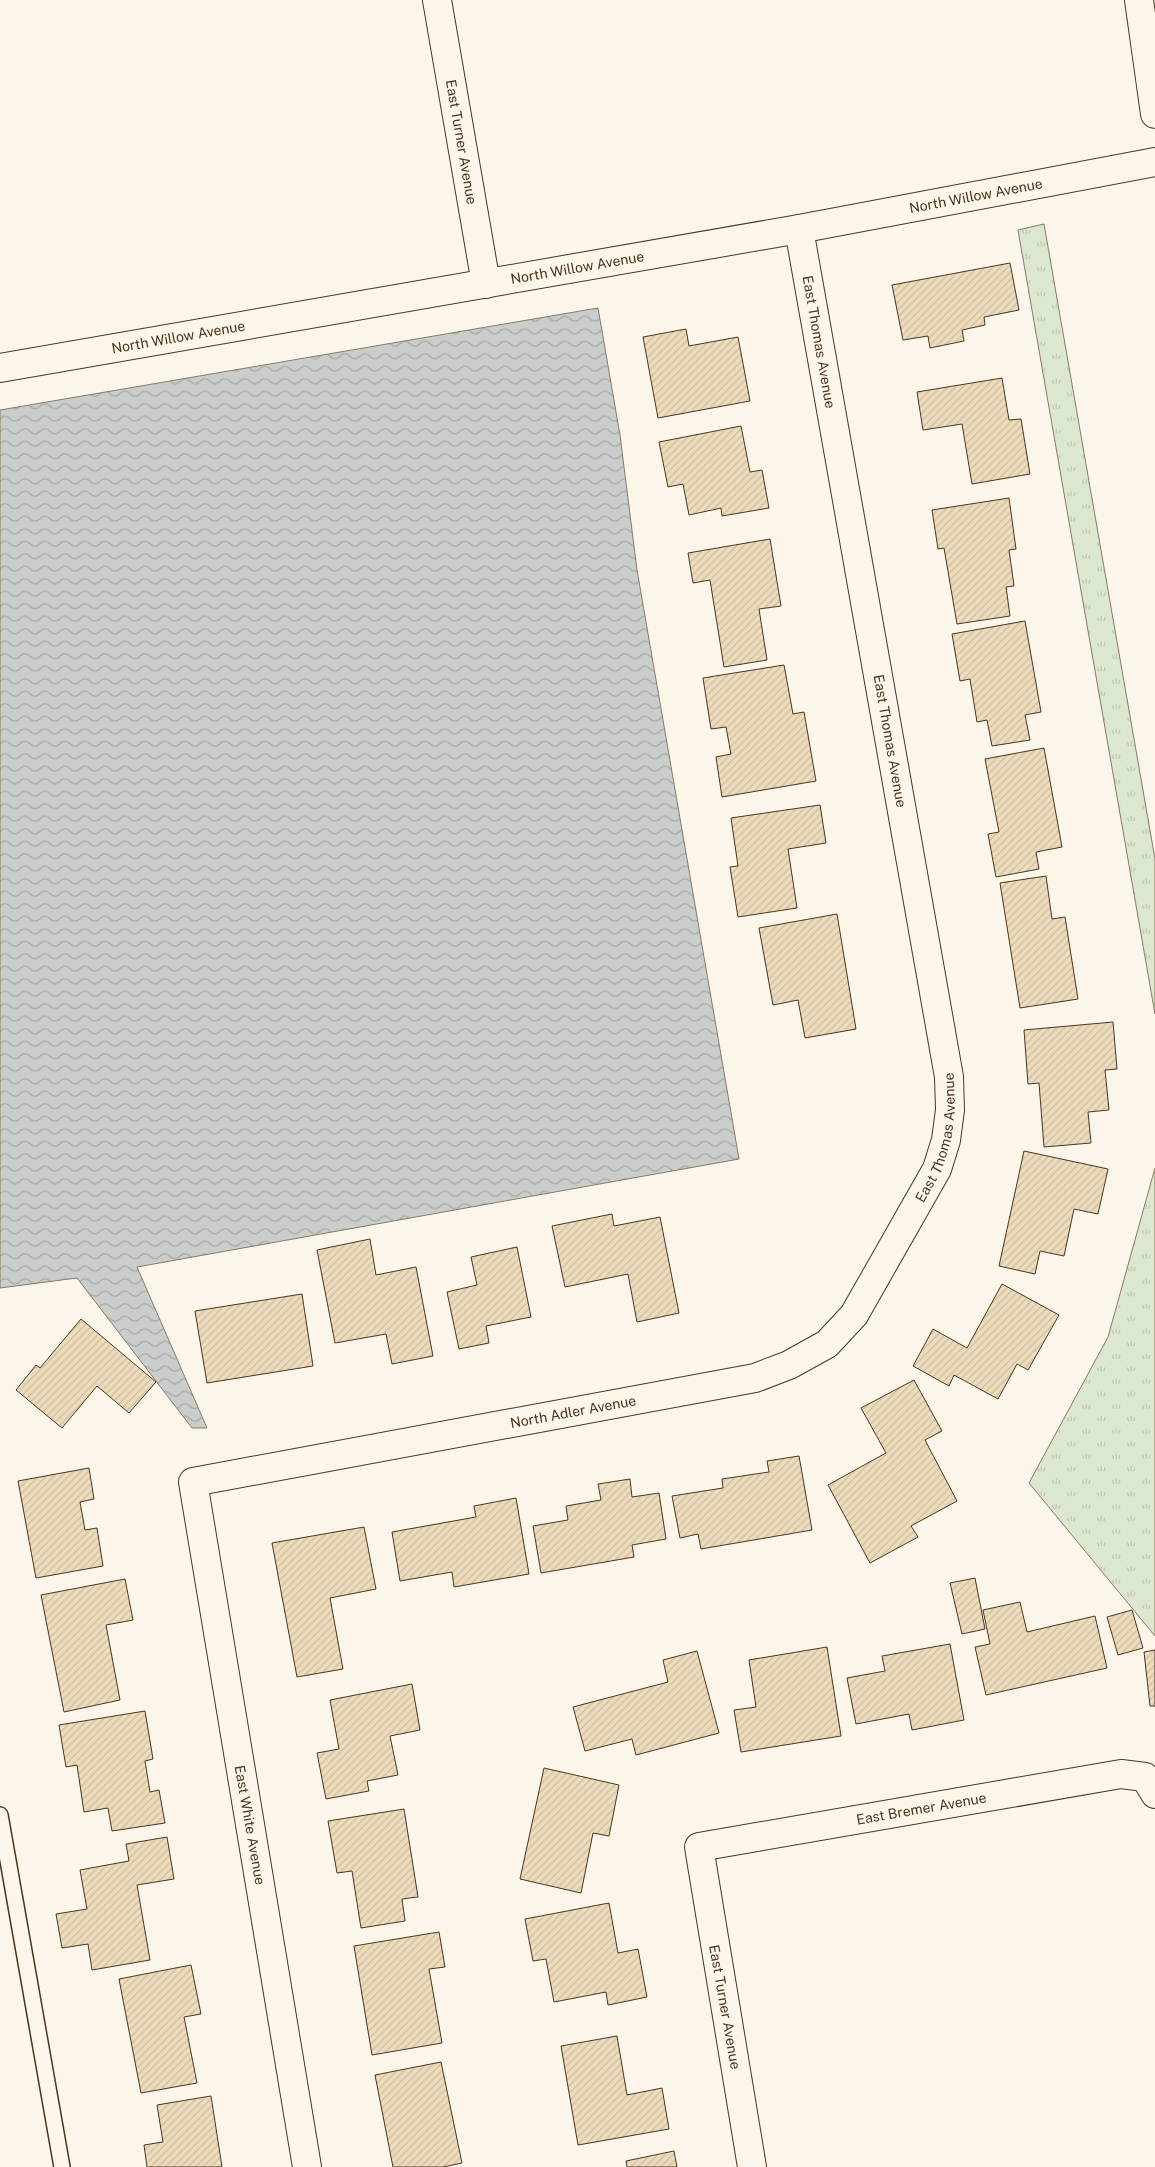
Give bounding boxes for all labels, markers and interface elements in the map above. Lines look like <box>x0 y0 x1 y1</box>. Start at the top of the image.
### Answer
street label: East Turner Avenue <box>443 78 480 206</box>
street label: North Willow Avenue <box>908 175 1044 216</box>
street label: North Willow Avenue <box>509 248 645 287</box>
street label: East Thomas Avenue <box>799 274 839 410</box>
street label: North Willow Avenue <box>110 317 246 356</box>
street label: East Thomas Avenue <box>870 673 910 809</box>
street label: East Thomas Avenue <box>912 1071 958 1205</box>
street label: North Adler Avenue <box>509 1392 637 1431</box>
street label: East White Avenue <box>232 1764 268 1886</box>
street label: East Bremer Avenue <box>855 1789 988 1828</box>
street label: East Turner Avenue <box>706 1943 744 2071</box>

